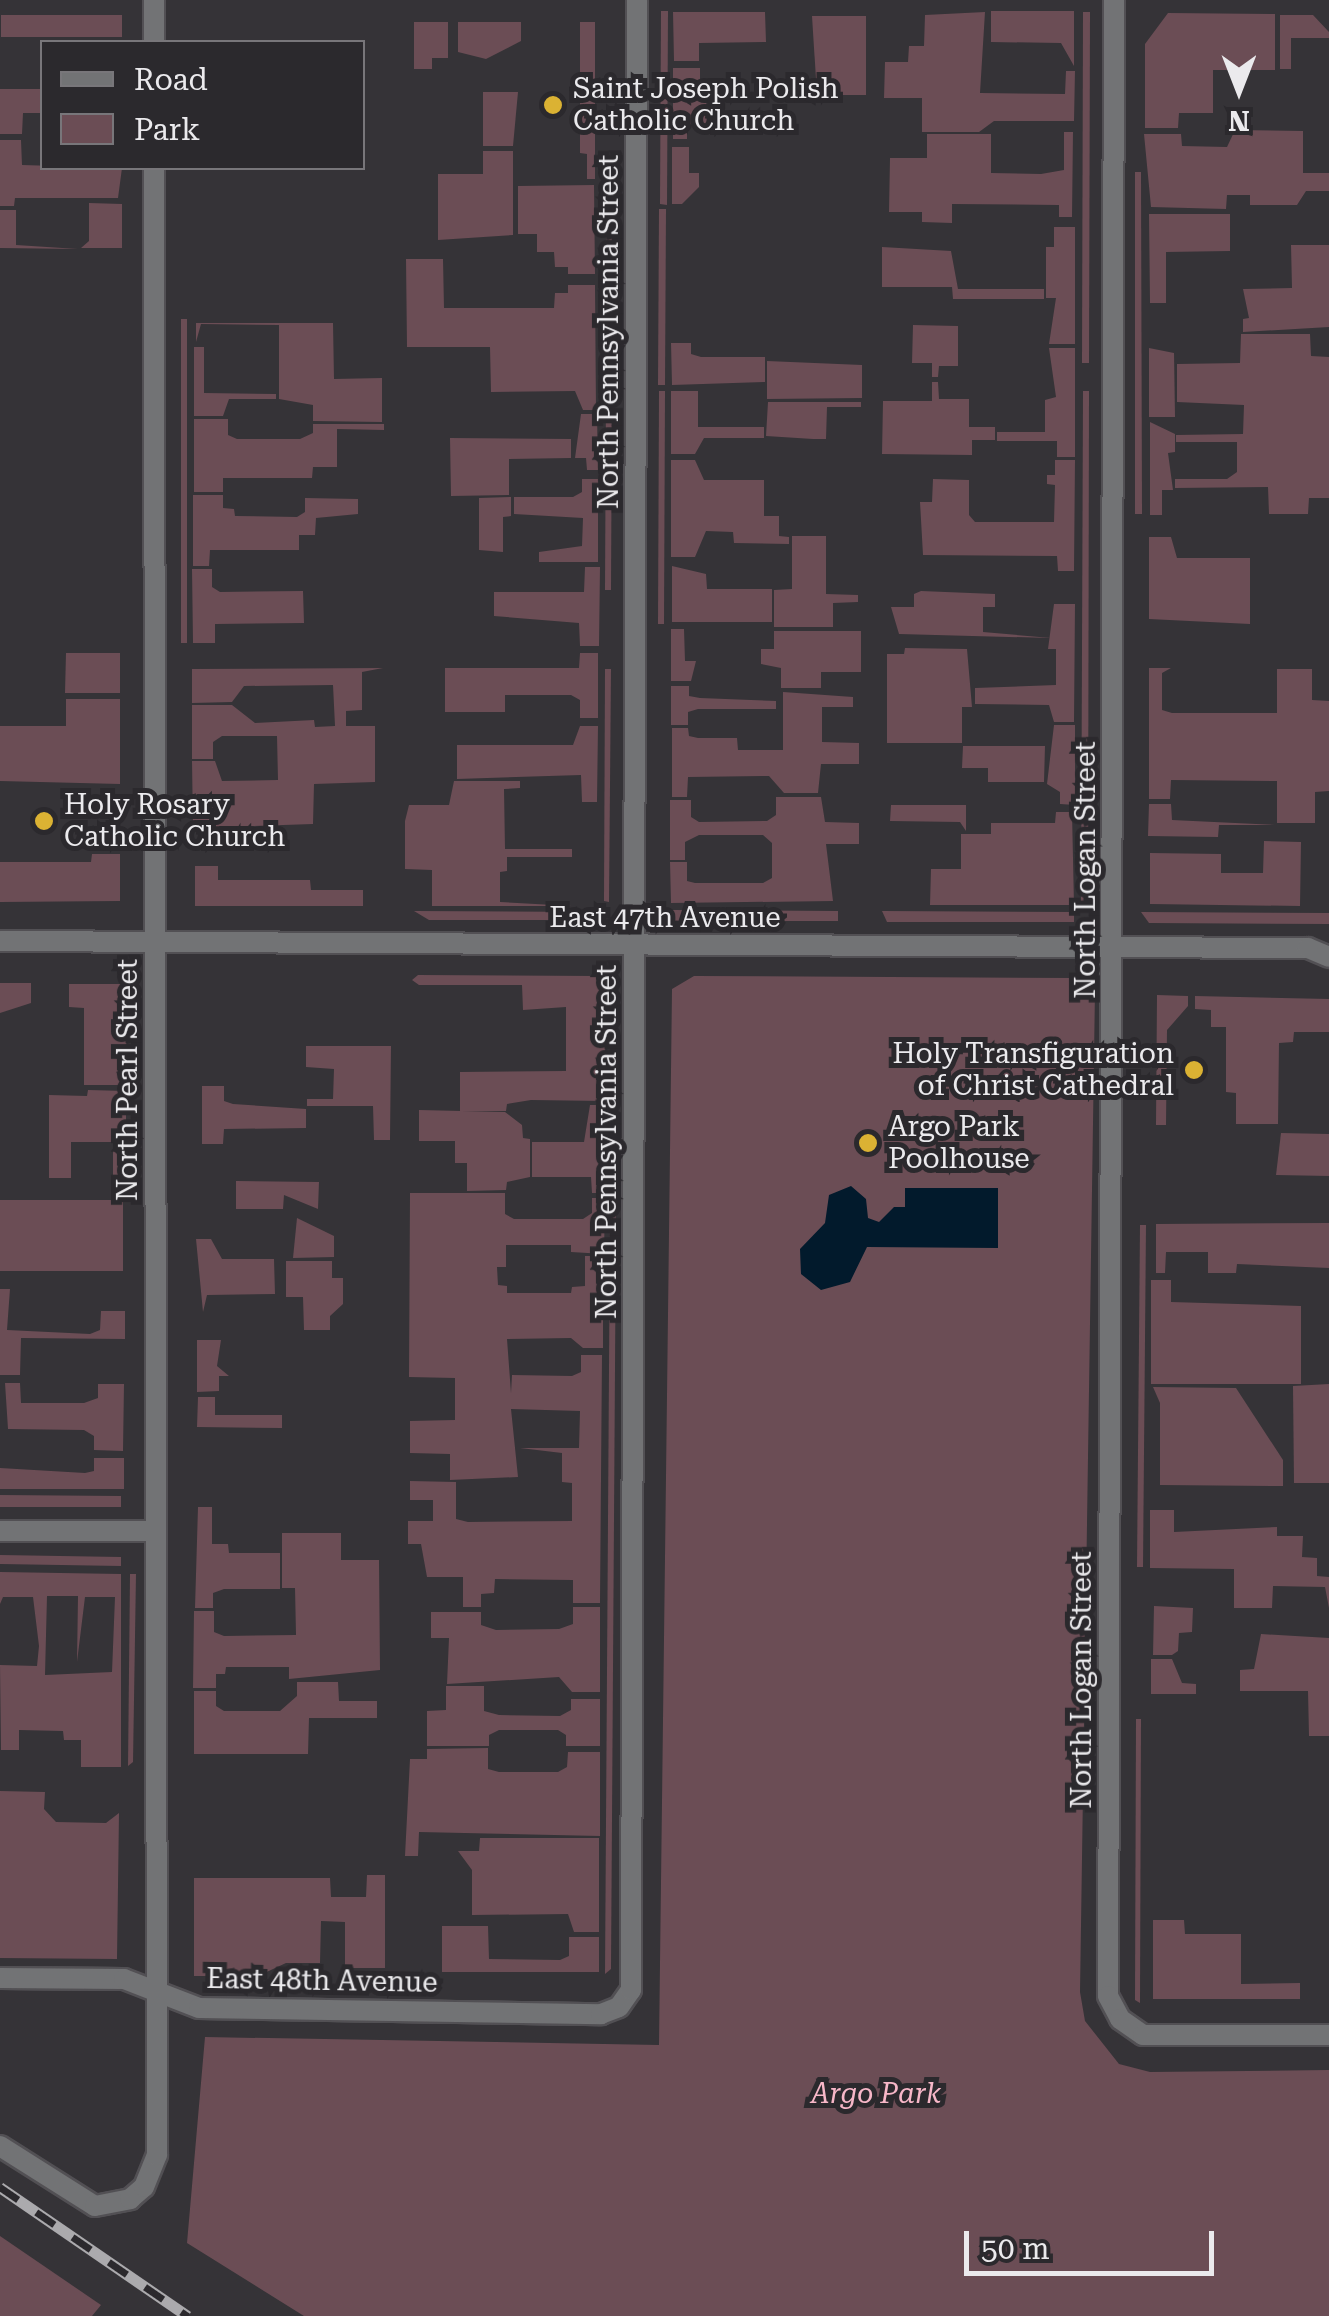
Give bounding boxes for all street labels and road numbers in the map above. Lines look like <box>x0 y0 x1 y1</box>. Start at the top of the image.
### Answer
street label: North Pennsylvania Street <box>592 155 626 509</box>
street label: North Logan Street <box>1069 741 1103 999</box>
street label: East 47th Avenue <box>549 901 781 935</box>
street label: North Pearl Street <box>111 959 145 1201</box>
street label: North Pennsylvania Street <box>590 965 624 1319</box>
street label: North Logan Street <box>1065 1551 1099 1809</box>
street label: East 48th Avenue <box>206 1962 438 2000</box>

